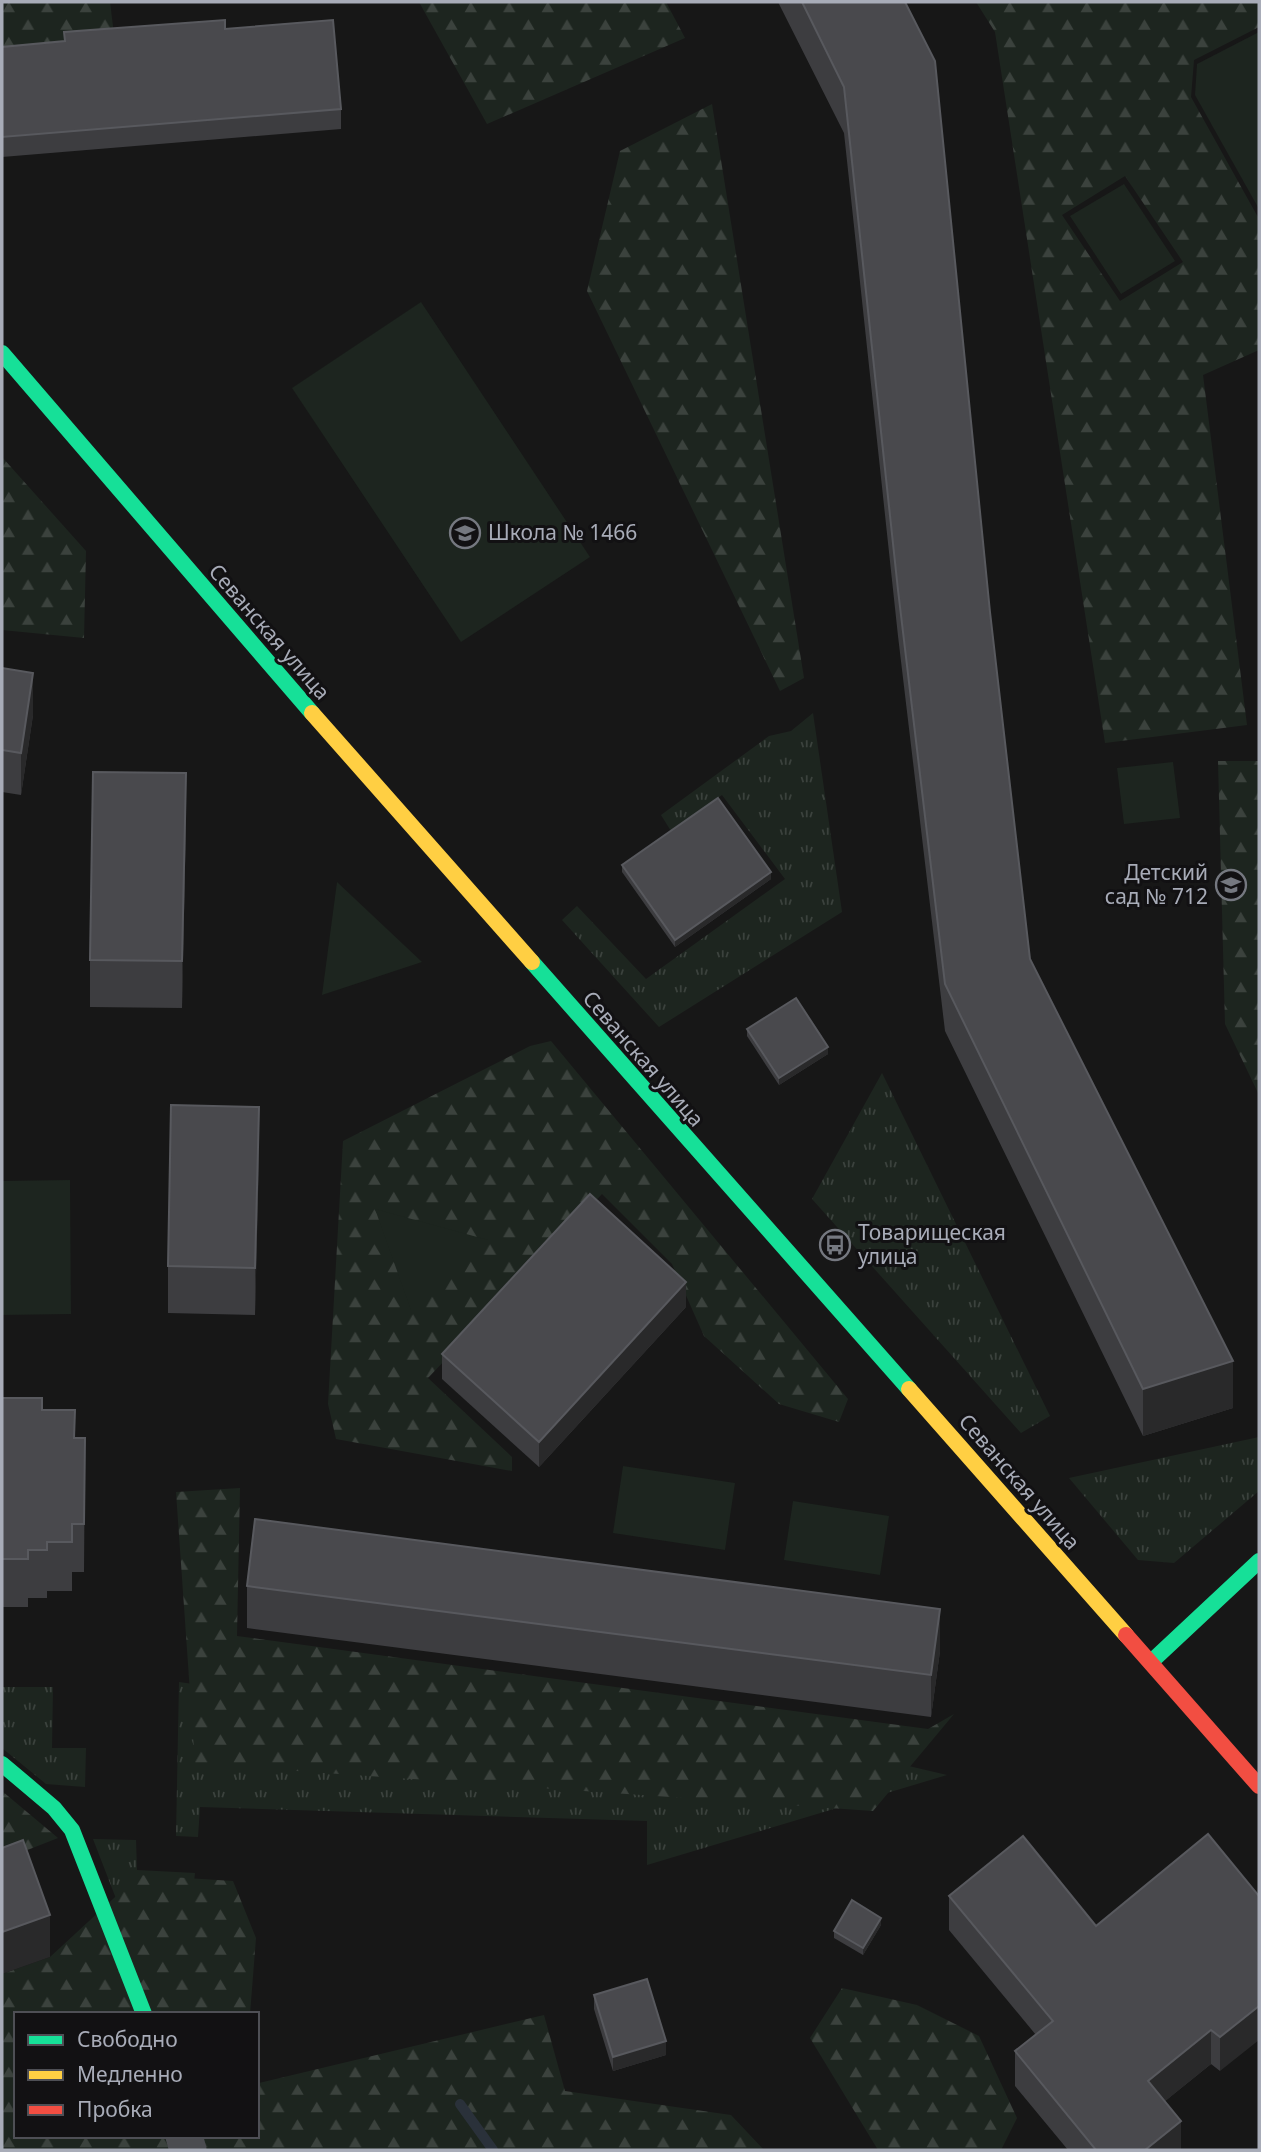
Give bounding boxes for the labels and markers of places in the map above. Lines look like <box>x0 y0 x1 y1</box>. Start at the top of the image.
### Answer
school or university icon: Школа № 1466 <box>448 516 482 550</box>
place label: Школа № 1466 <box>488 518 637 546</box>
place label: Детский сад № 712 <box>1105 858 1208 910</box>
school or university icon: Детский сад № 712 <box>1214 868 1248 902</box>
place label: Товарищеская улица <box>858 1218 1006 1270</box>
bus stop icon: Товарищеская улица <box>818 1228 852 1262</box>

